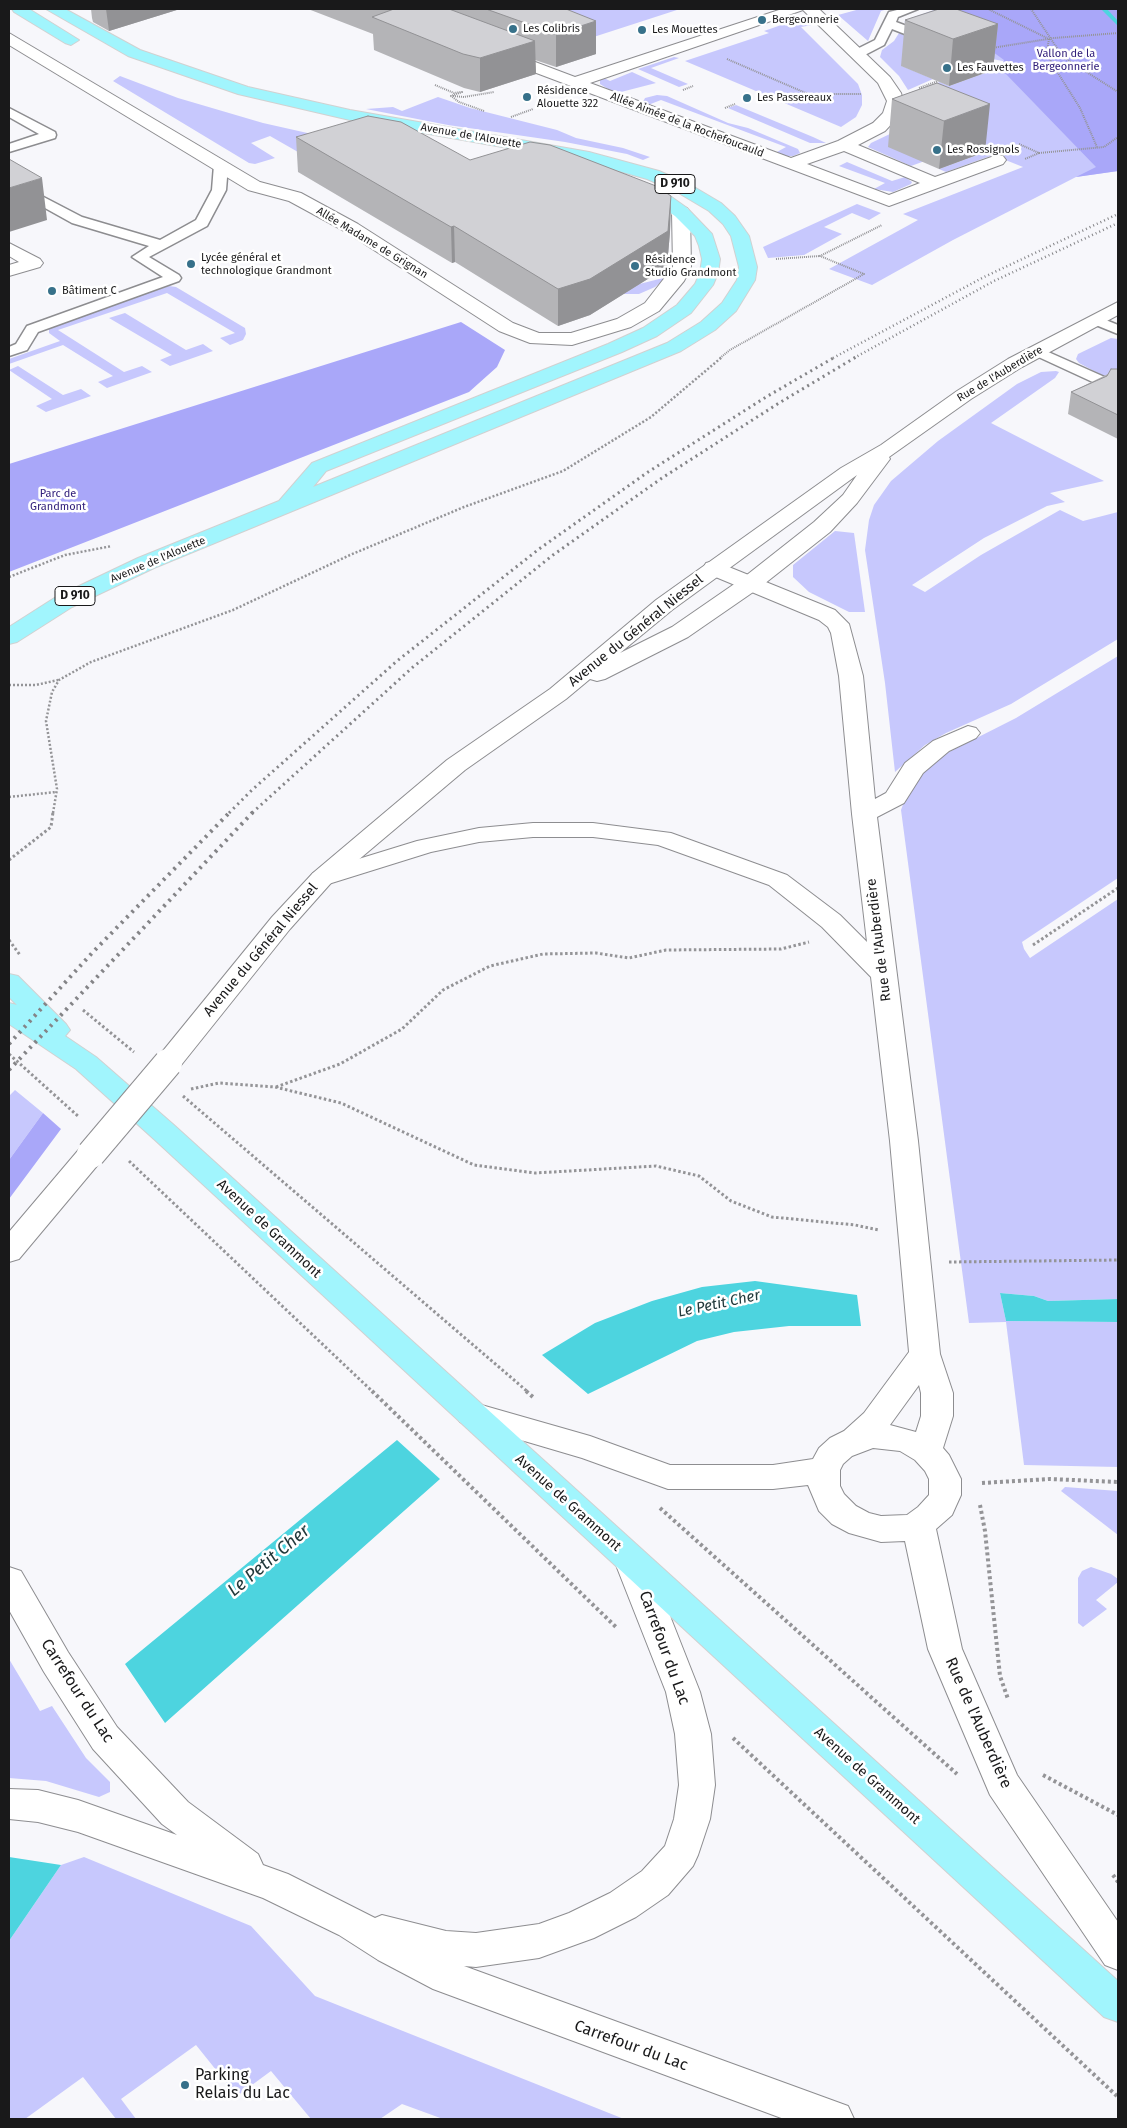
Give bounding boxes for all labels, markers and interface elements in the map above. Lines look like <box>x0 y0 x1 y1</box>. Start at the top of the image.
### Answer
place label: Bergeonnerie <box>772 13 839 27</box>
marker: Bergeonnerie <box>756 14 768 26</box>
place label: Les Colibris <box>523 22 580 36</box>
marker: Les Colibris <box>507 23 519 35</box>
place label: Les Mouettes <box>652 23 718 37</box>
marker: Les Mouettes <box>636 24 648 36</box>
park label: Vallon de la Bergeonnerie <box>1033 47 1099 73</box>
place label: Les Fauvettes <box>957 61 1024 75</box>
marker: Les Fauvettes <box>941 62 953 74</box>
place label: Résidence Alouette 322 <box>537 84 598 110</box>
street label: Allée Aimée de la Rochefoucauld <box>608 90 766 160</box>
marker: Résidence Alouette 322 <box>521 91 533 103</box>
place label: Les Passereaux <box>757 91 832 105</box>
marker: Les Passereaux <box>741 92 753 104</box>
street label: Avenue de l'Alouette <box>420 121 522 151</box>
place label: Les Rossignols <box>947 143 1019 157</box>
marker: Les Rossignols <box>931 144 943 156</box>
road number: D 910 <box>655 174 695 193</box>
street label: Allée Madame de Grignan <box>314 205 430 281</box>
place label: Lycée général et technologique Grandmont <box>201 251 332 277</box>
place label: Résidence Studio Grandmont <box>645 253 736 279</box>
marker: Lycée général et technologique Grandmont <box>185 258 197 270</box>
marker: Résidence Studio Grandmont <box>629 260 641 272</box>
place label: Bâtiment C <box>62 284 117 298</box>
marker: Bâtiment C <box>46 285 58 297</box>
street label: Rue de l'Auberdière <box>955 343 1045 405</box>
park label: Parc de Grandmont <box>30 487 86 513</box>
street label: Avenue de l'Alouette <box>108 534 208 586</box>
street label: Avenue du Général Niessel <box>565 571 707 691</box>
road number: D 910 <box>55 586 95 606</box>
street label: Rue de l'Auberdière <box>863 878 895 1002</box>
street label: Avenue du Général Niessel <box>200 880 322 1020</box>
street label: Avenue de Grammont <box>213 1176 325 1282</box>
water label: Le Petit Cher <box>676 1287 762 1321</box>
street label: Avenue de Grammont <box>512 1451 624 1555</box>
water label: Le Petit Cher <box>224 1520 314 1602</box>
street label: Carrefour du Lac <box>635 1589 693 1707</box>
street label: Carrefour du Lac <box>36 1636 118 1746</box>
street label: Rue de l'Auberdière <box>940 1654 1016 1792</box>
street label: Avenue de Grammont <box>811 1724 923 1828</box>
street label: Carrefour du Lac <box>572 2017 690 2075</box>
place label: Parking Relais du Lac <box>195 2066 290 2104</box>
marker: Parking Relais du Lac <box>179 2079 191 2091</box>

